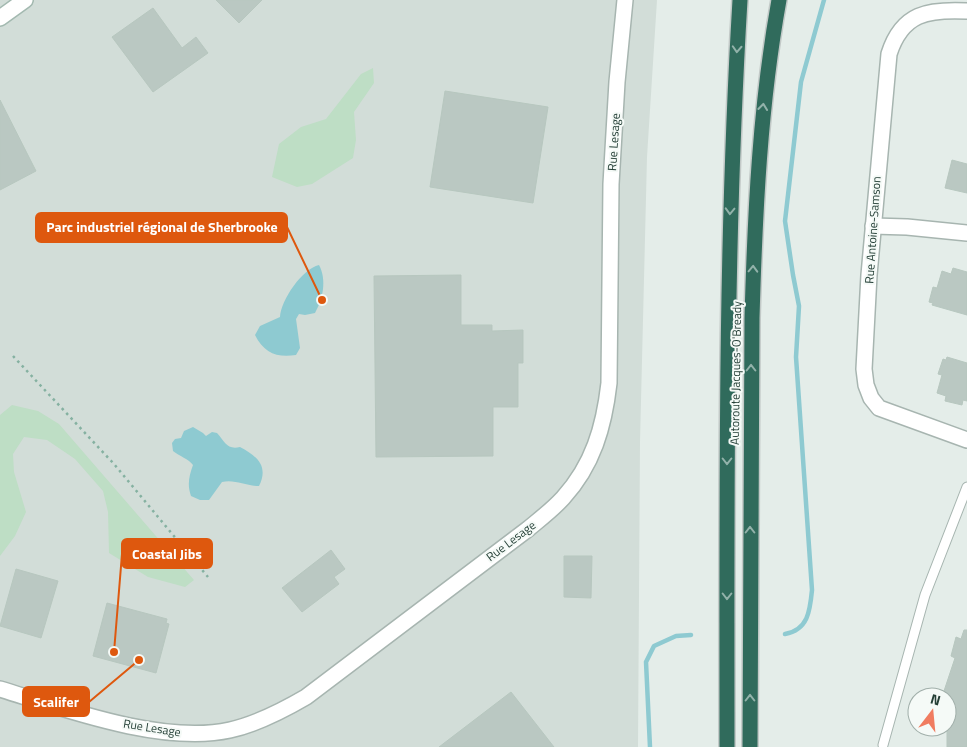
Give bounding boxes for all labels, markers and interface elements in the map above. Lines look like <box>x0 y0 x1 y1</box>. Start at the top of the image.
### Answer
one-way arrow <box>732 45 743 53</box>
one-way arrow <box>758 103 769 111</box>
street label: Rue Lesage <box>602 112 625 172</box>
street label: Rue Antoine-Samson <box>859 176 886 284</box>
one-way arrow <box>725 207 736 215</box>
callout: Parc industriel régional de Sherbrooke <box>36 213 287 242</box>
text: Parc industriel régional de Sherbrooke <box>46 216 278 237</box>
one-way arrow <box>748 265 758 272</box>
street label: Autoroute Jacques-O'Bready <box>725 301 746 445</box>
one-way arrow <box>746 363 756 371</box>
one-way arrow <box>722 458 732 465</box>
street label: Rue Lesage <box>482 516 540 566</box>
one-way arrow <box>745 526 755 534</box>
callout: Coastal Jibs <box>122 539 212 568</box>
text: Coastal Jibs <box>132 543 202 564</box>
one-way arrow <box>722 592 732 600</box>
callout: Scalifer <box>23 687 89 716</box>
north arrow <box>907 687 957 737</box>
text: N <box>928 688 943 710</box>
text: Scalifer <box>33 691 79 712</box>
one-way arrow <box>745 694 755 702</box>
street label: Rue Lesage <box>122 714 182 741</box>

